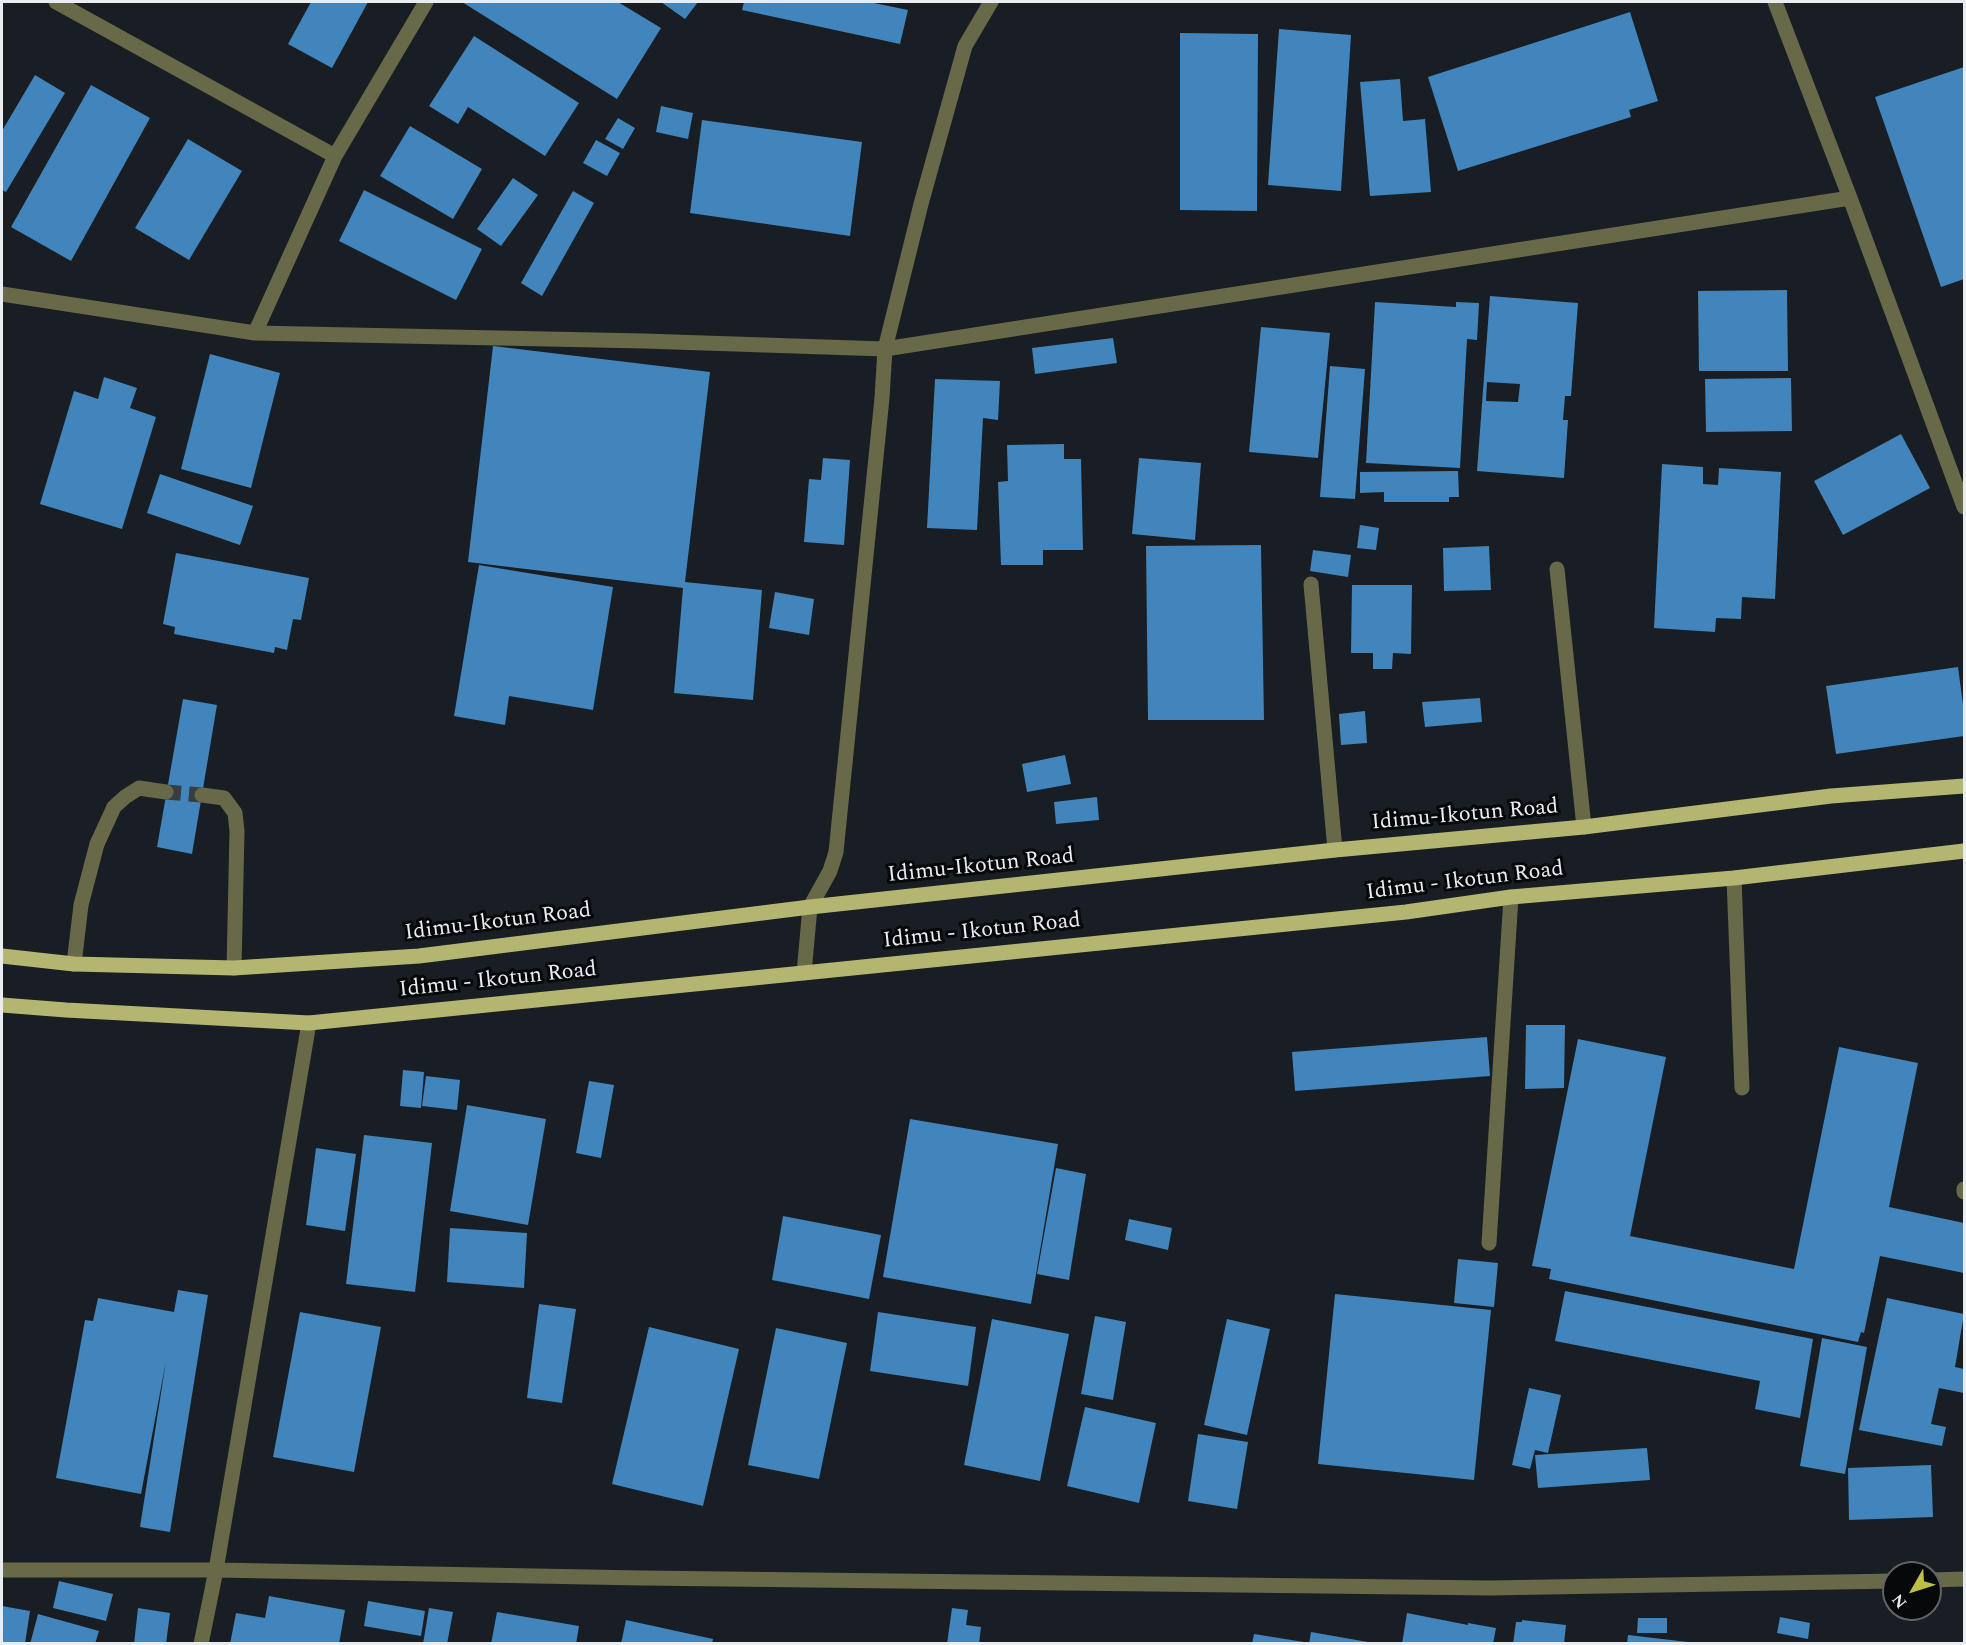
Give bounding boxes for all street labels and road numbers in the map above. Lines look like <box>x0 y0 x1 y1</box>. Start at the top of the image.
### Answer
street label: Idimu-Ikotun Road <box>1370 795 1560 837</box>
street label: Idimu-Ikotun Road <box>886 844 1076 890</box>
street label: Idimu - Ikotun Road <box>1365 857 1565 907</box>
street label: Idimu-Ikotun Road <box>403 898 593 948</box>
street label: Idimu - Ikotun Road <box>882 908 1082 956</box>
street label: Idimu - Ikotun Road <box>398 957 598 1005</box>

